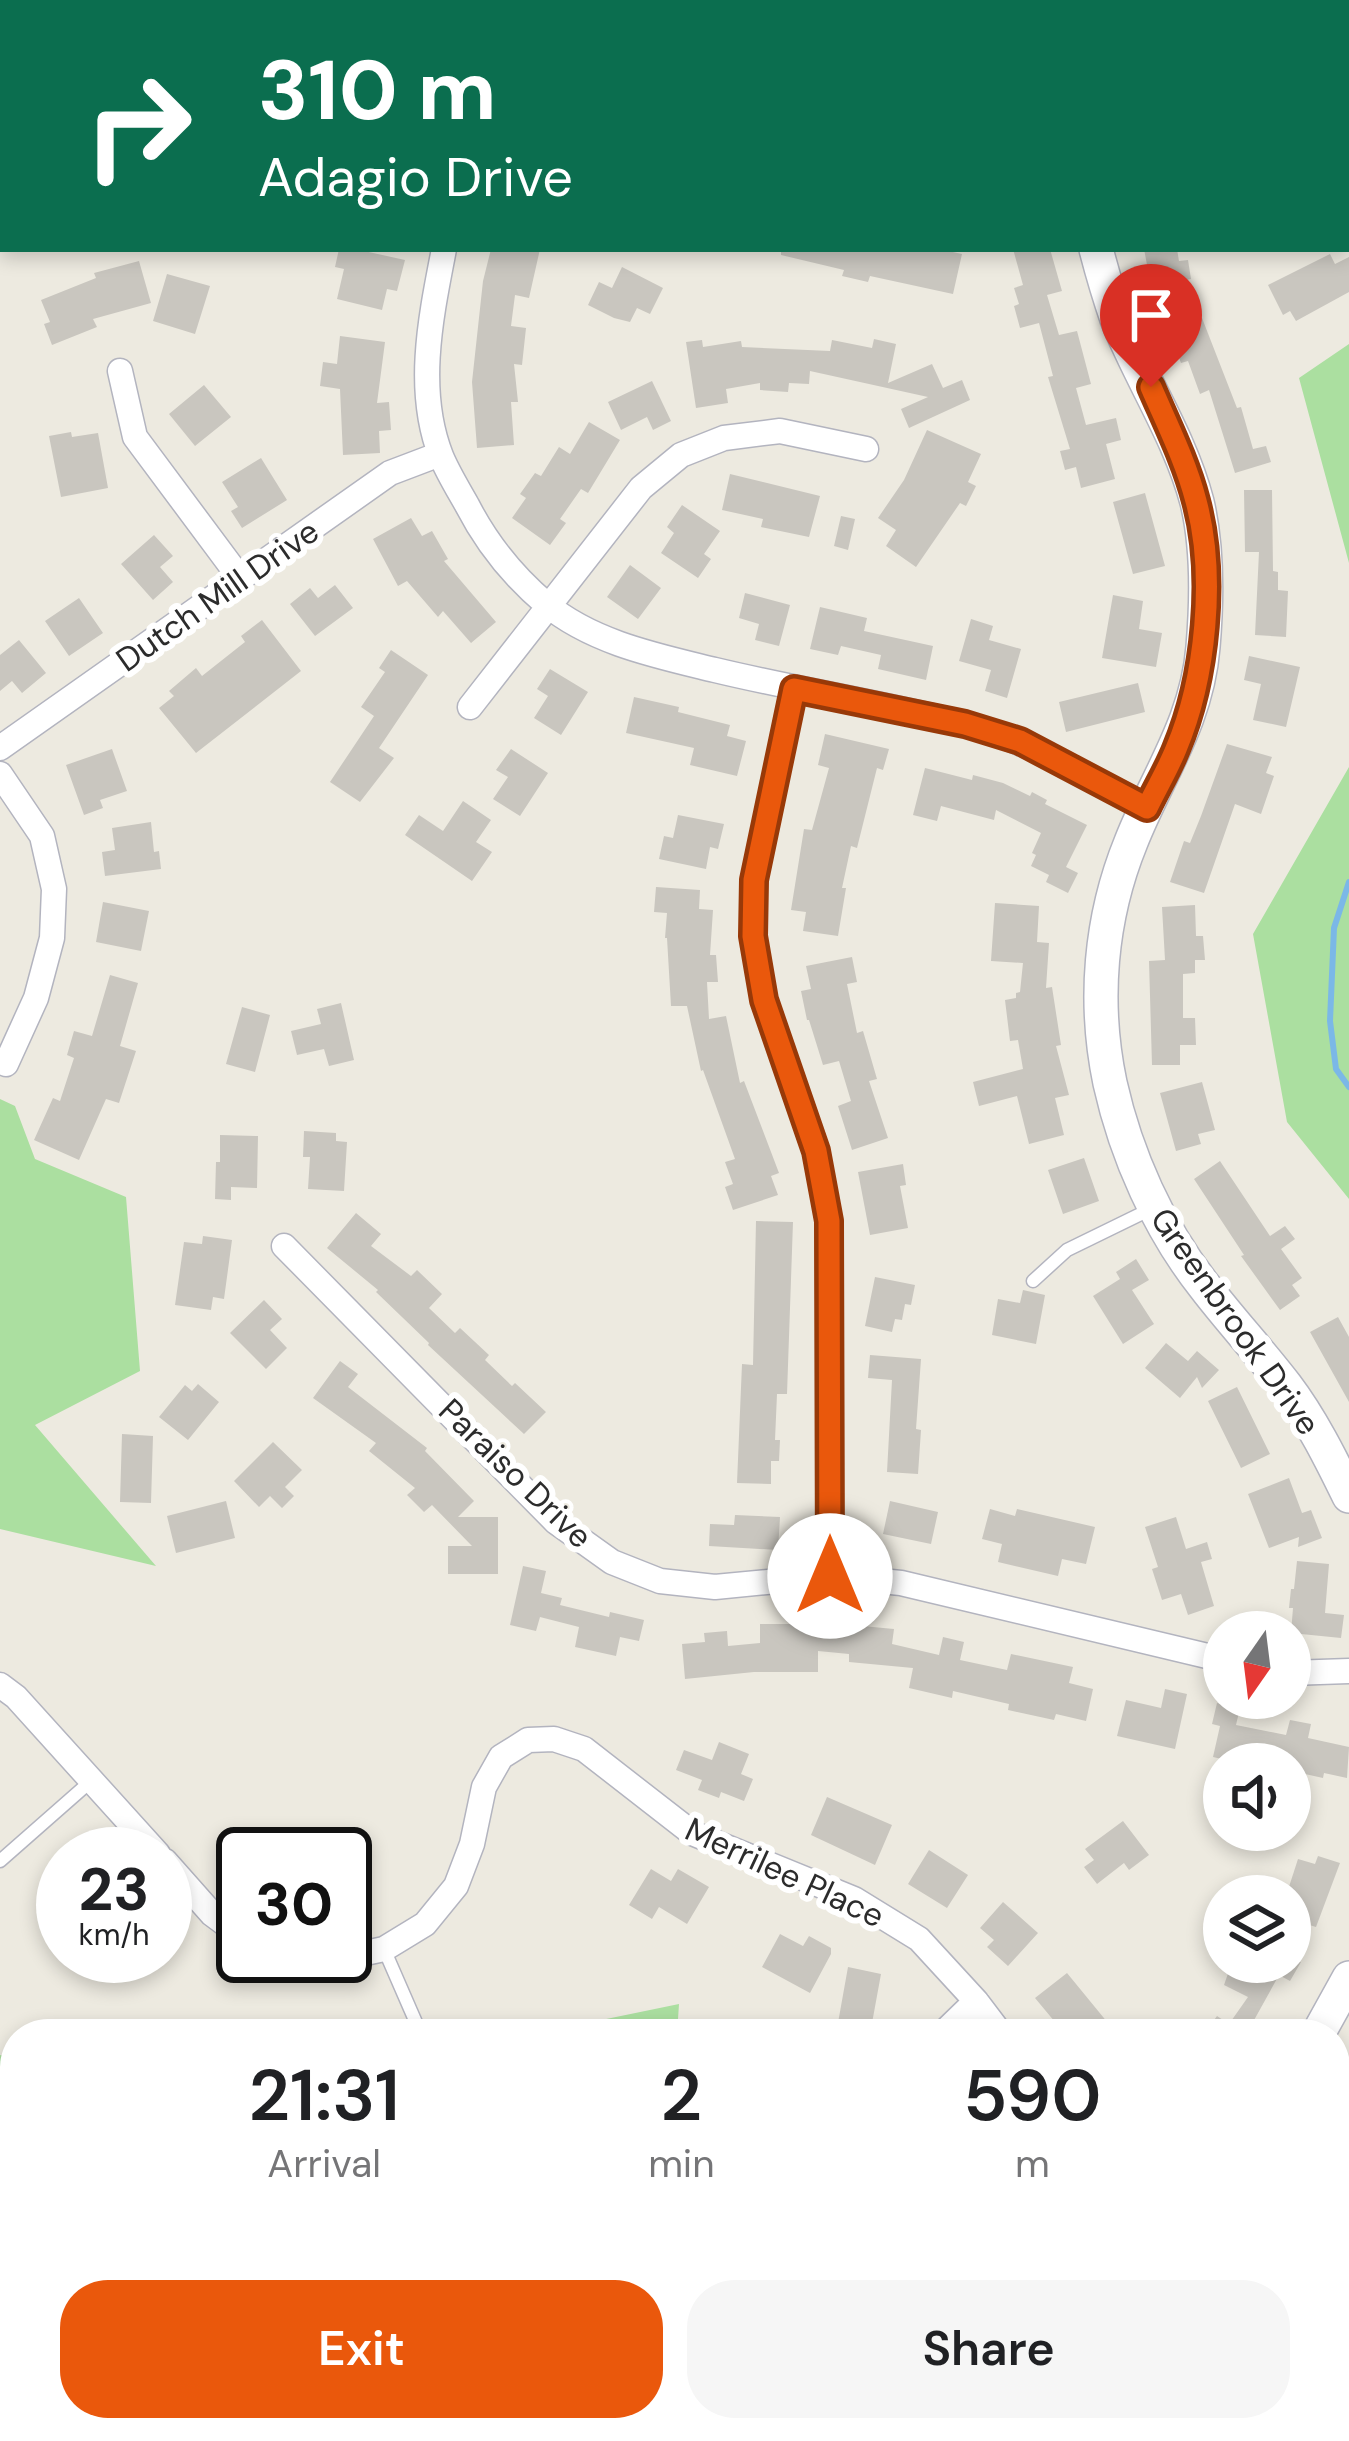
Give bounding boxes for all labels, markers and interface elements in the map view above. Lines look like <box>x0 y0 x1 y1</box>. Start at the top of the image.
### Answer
text: 310 m <box>258 36 497 145</box>
icon: right <box>60 48 216 204</box>
text: Adagio Drive <box>258 142 573 213</box>
pin <box>1100 264 1202 387</box>
icon: arrive <box>1118 282 1184 348</box>
street label: Dutch Mill Drive <box>107 510 327 681</box>
street label: Greenbrook Drive <box>1141 1199 1330 1443</box>
street label: Paraiso Drive <box>430 1389 602 1557</box>
position arrow <box>767 1513 893 1639</box>
north arrow <box>1203 1611 1311 1719</box>
map controls <box>1203 1611 1311 1983</box>
button: sound <box>1203 1743 1311 1851</box>
street label: Merrilee Place <box>678 1808 891 1937</box>
speed limit sign: 30 <box>216 1827 372 1983</box>
text: 23 <box>79 1850 149 1929</box>
button: layers <box>1203 1875 1311 1983</box>
text: km/h <box>79 1915 149 1954</box>
text: 21:31 <box>248 2049 400 2142</box>
text: 2 <box>661 2049 702 2142</box>
text: 590 <box>963 2049 1102 2142</box>
text: Arrival <box>267 2138 381 2189</box>
text: min <box>648 2138 715 2189</box>
text: m <box>1015 2138 1050 2189</box>
button: Exit <box>60 2280 663 2418</box>
button: Share <box>687 2280 1290 2418</box>

